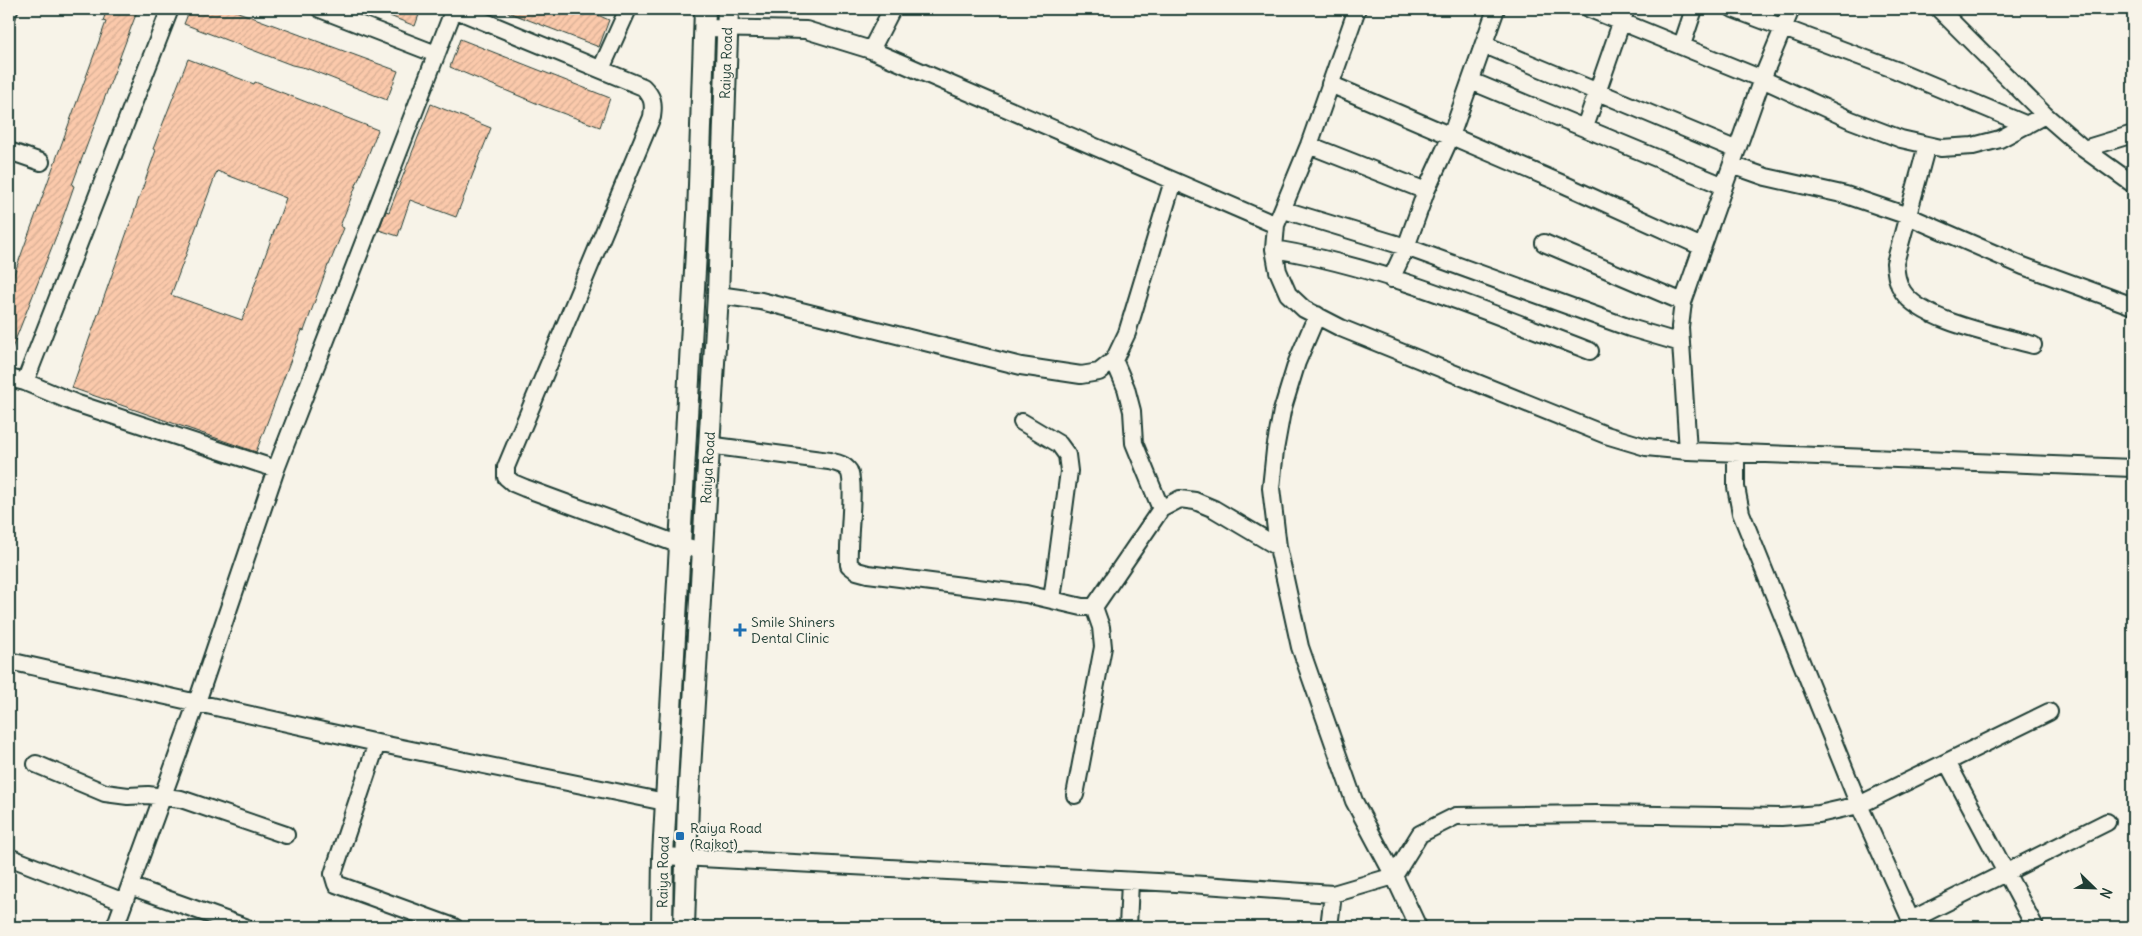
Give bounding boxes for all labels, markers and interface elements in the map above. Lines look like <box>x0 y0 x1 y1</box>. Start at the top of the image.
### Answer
street label: Raiya Road <box>716 27 736 99</box>
street label: Raiya Road <box>697 431 719 504</box>
place label: Smile Shiners Dental Clinic <box>751 613 835 647</box>
marker: Smile Shiners Dental Clinic <box>733 623 747 637</box>
place label: Raiya Road (Rajkot) <box>690 819 762 853</box>
marker: Raiya Road (Rajkot) <box>674 830 686 842</box>
street label: Raiya Road <box>653 835 673 908</box>
north arrow <box>2070 864 2120 914</box>
text: N <box>2096 885 2116 901</box>

